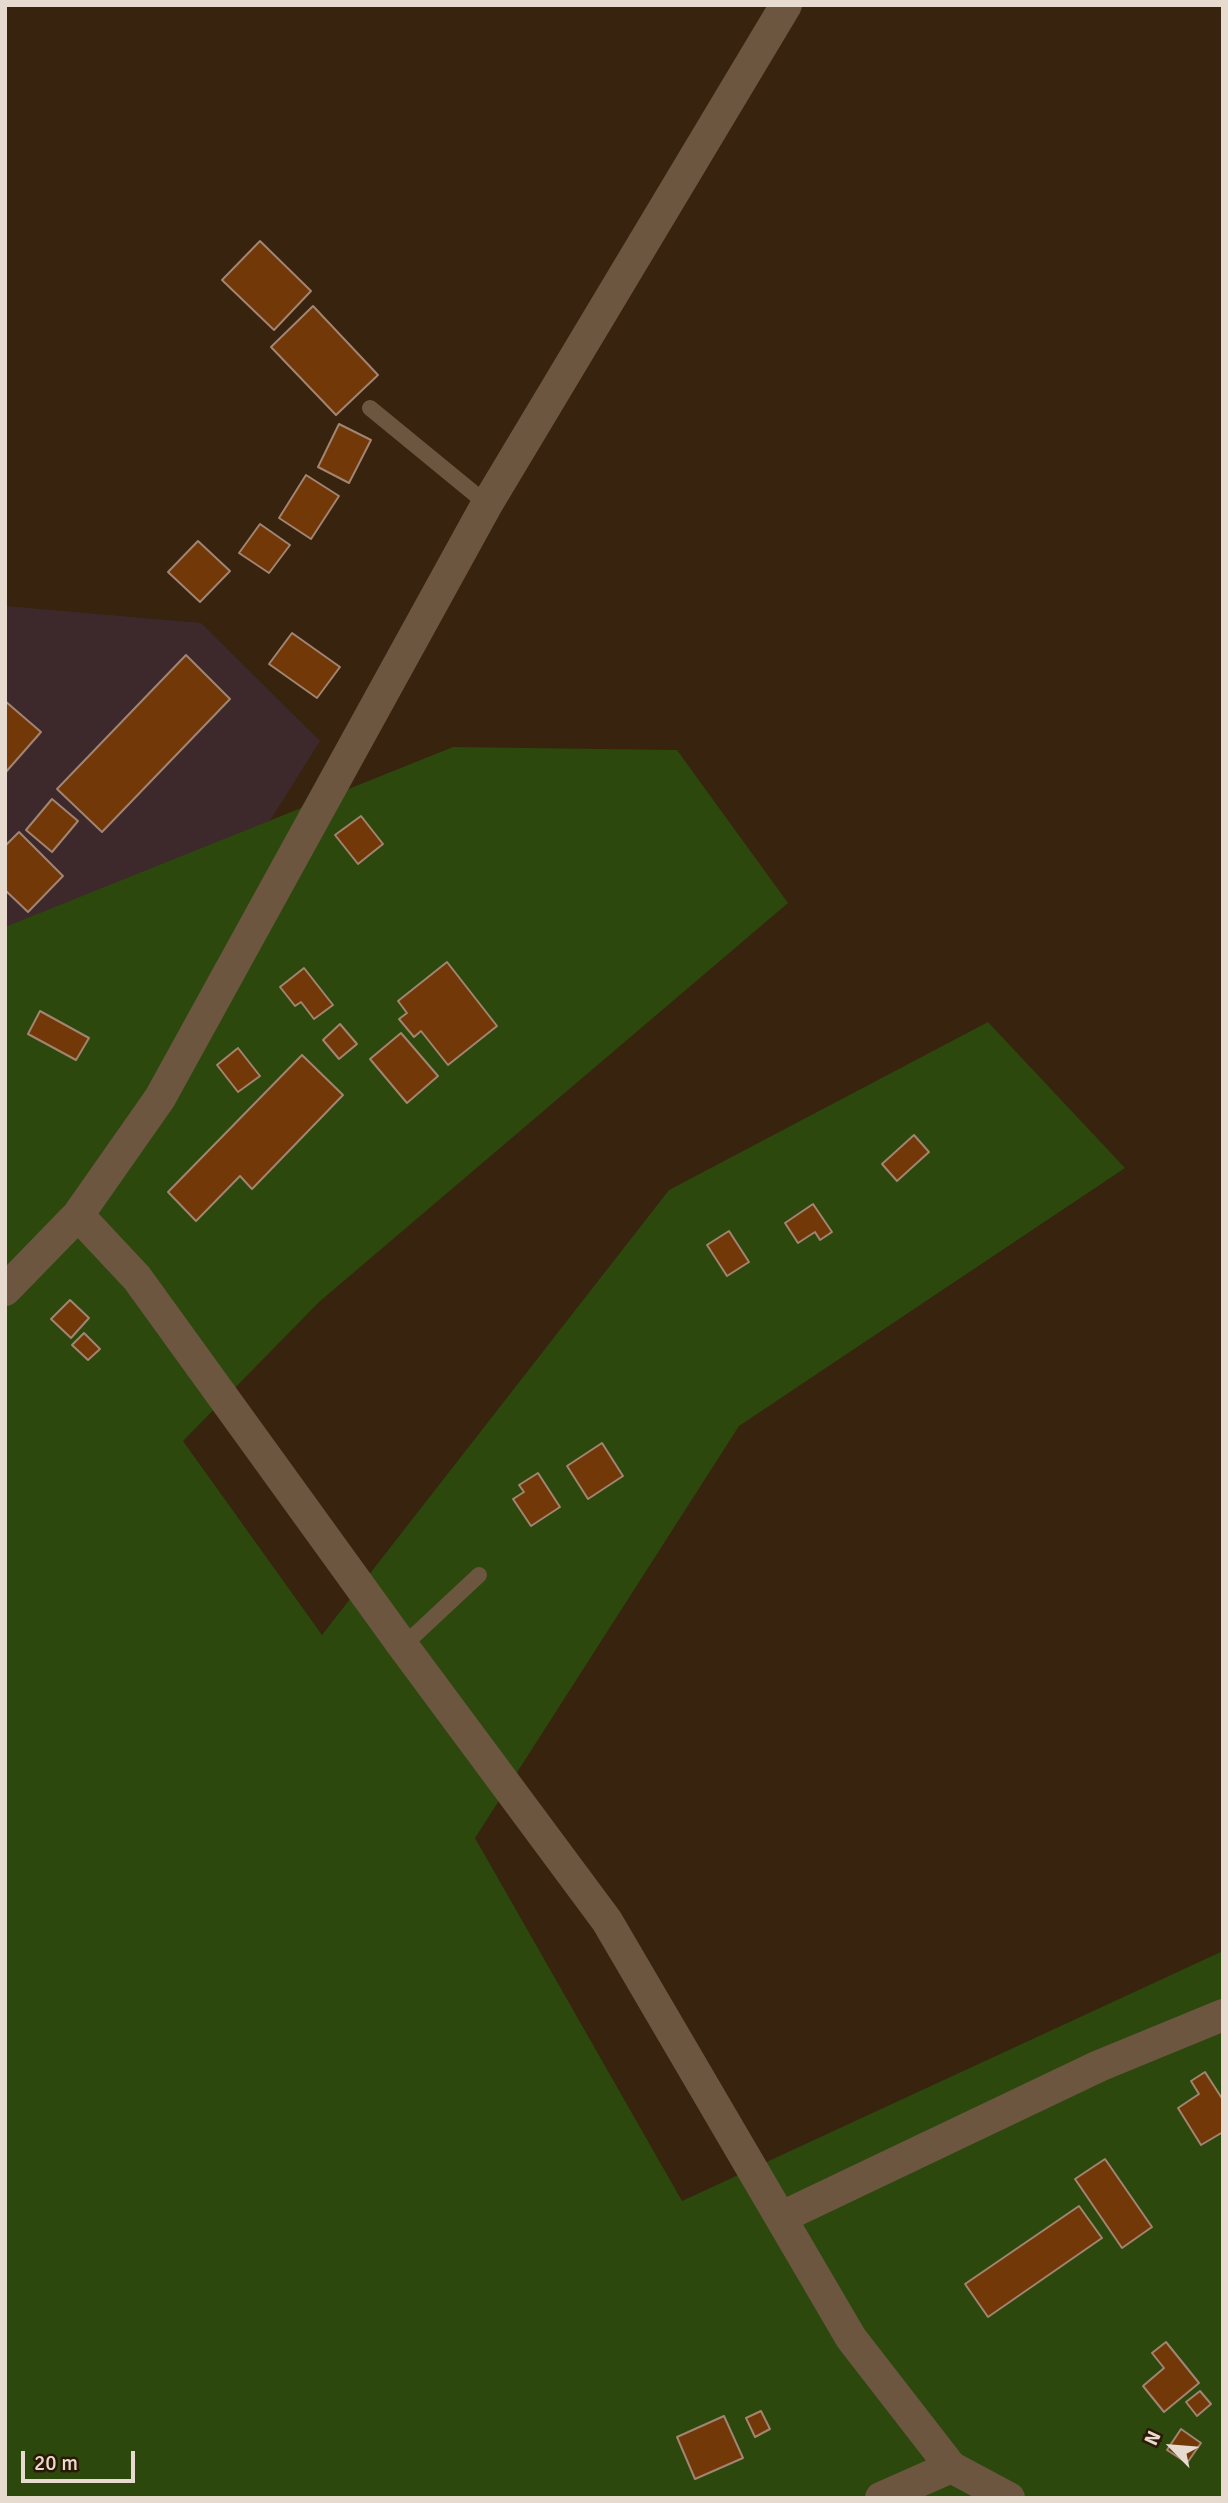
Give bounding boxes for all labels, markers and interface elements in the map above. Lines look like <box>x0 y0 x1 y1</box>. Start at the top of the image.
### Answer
north arrow <box>1137 2412 1207 2482</box>
text: N <box>1139 2427 1167 2449</box>
scale bar <box>24 2436 138 2480</box>
text: 20 m <box>34 2450 78 2476</box>

